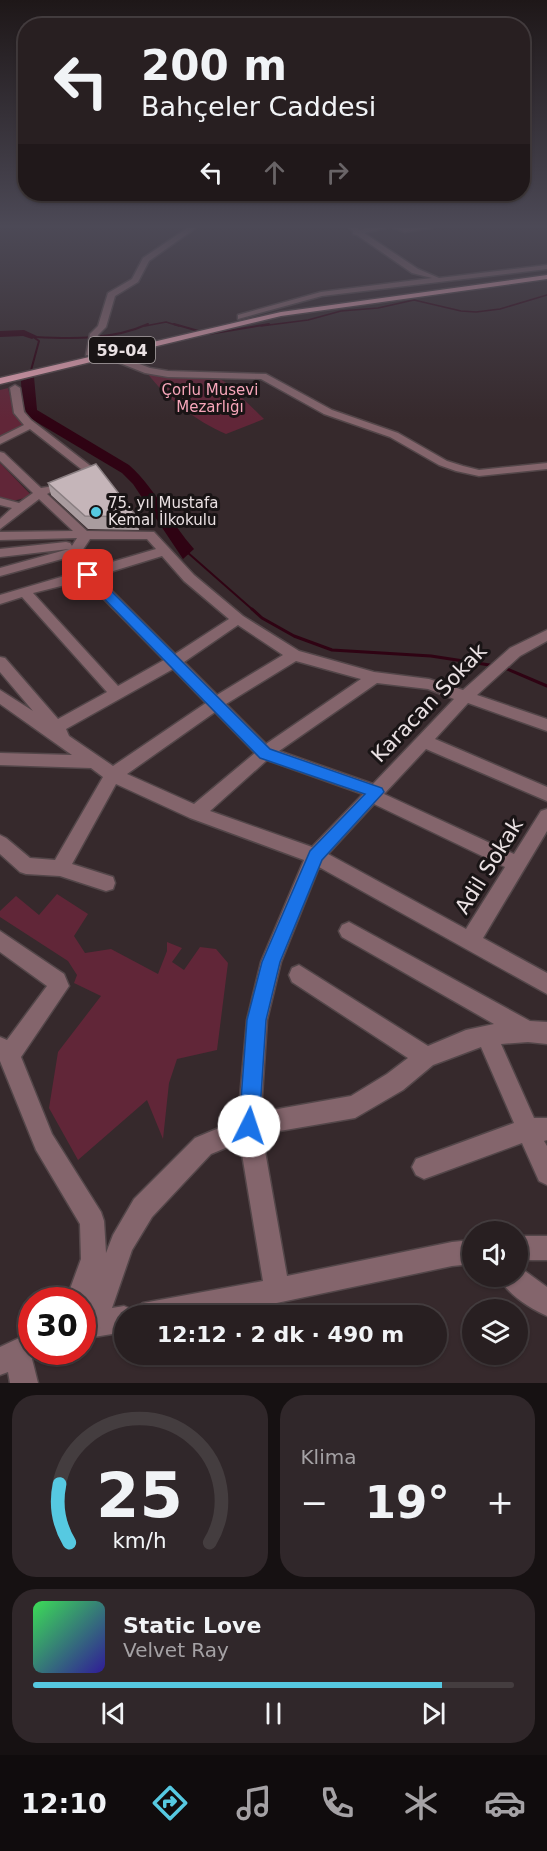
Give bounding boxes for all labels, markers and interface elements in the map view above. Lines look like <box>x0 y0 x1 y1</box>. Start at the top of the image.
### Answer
text: 200 m <box>141 41 287 90</box>
icon: left <box>42 42 120 120</box>
text: Bahçeler Caddesi <box>141 91 376 122</box>
icon: left <box>195 156 228 189</box>
icon: ahead <box>258 156 291 189</box>
icon: right <box>321 156 354 189</box>
road number: 59-04 <box>89 337 155 363</box>
park label: Çorlu Musevi Mezarlığı <box>162 381 258 416</box>
place label: 75. yıl Mustafa Kemal İlkokulu <box>108 494 218 529</box>
marker: 75. yıl Mustafa Kemal İlkokulu <box>89 505 103 519</box>
pin <box>62 549 113 600</box>
icon: arrive <box>71 558 104 591</box>
street label: Karacan Sokak <box>366 638 492 767</box>
street label: Adil Sokak <box>450 813 528 918</box>
position arrow <box>217 1094 281 1158</box>
map controls <box>462 1221 528 1365</box>
button: sound <box>462 1221 528 1287</box>
speed limit sign: 30 <box>18 1287 96 1365</box>
button: layers <box>462 1299 528 1365</box>
text: 12:12 · 2 dk · 490 m <box>157 1322 404 1347</box>
text: Klima <box>301 1445 356 1469</box>
text: 25 <box>96 1459 183 1532</box>
text: 19° <box>365 1476 450 1529</box>
text: − <box>301 1483 328 1522</box>
text: + <box>486 1483 514 1522</box>
text: km/h <box>113 1528 167 1553</box>
text: Static Love <box>123 1613 261 1638</box>
text: Velvet Ray <box>123 1638 229 1662</box>
icon: previous <box>97 1697 130 1730</box>
icon: pause <box>257 1697 290 1730</box>
icon: next <box>417 1697 450 1730</box>
icon: directions <box>149 1782 191 1824</box>
icon: music <box>233 1782 275 1824</box>
icon: phone <box>316 1782 358 1824</box>
icon: climate <box>400 1782 442 1824</box>
icon: car <box>484 1782 526 1824</box>
text: 12:10 <box>21 1788 107 1819</box>

